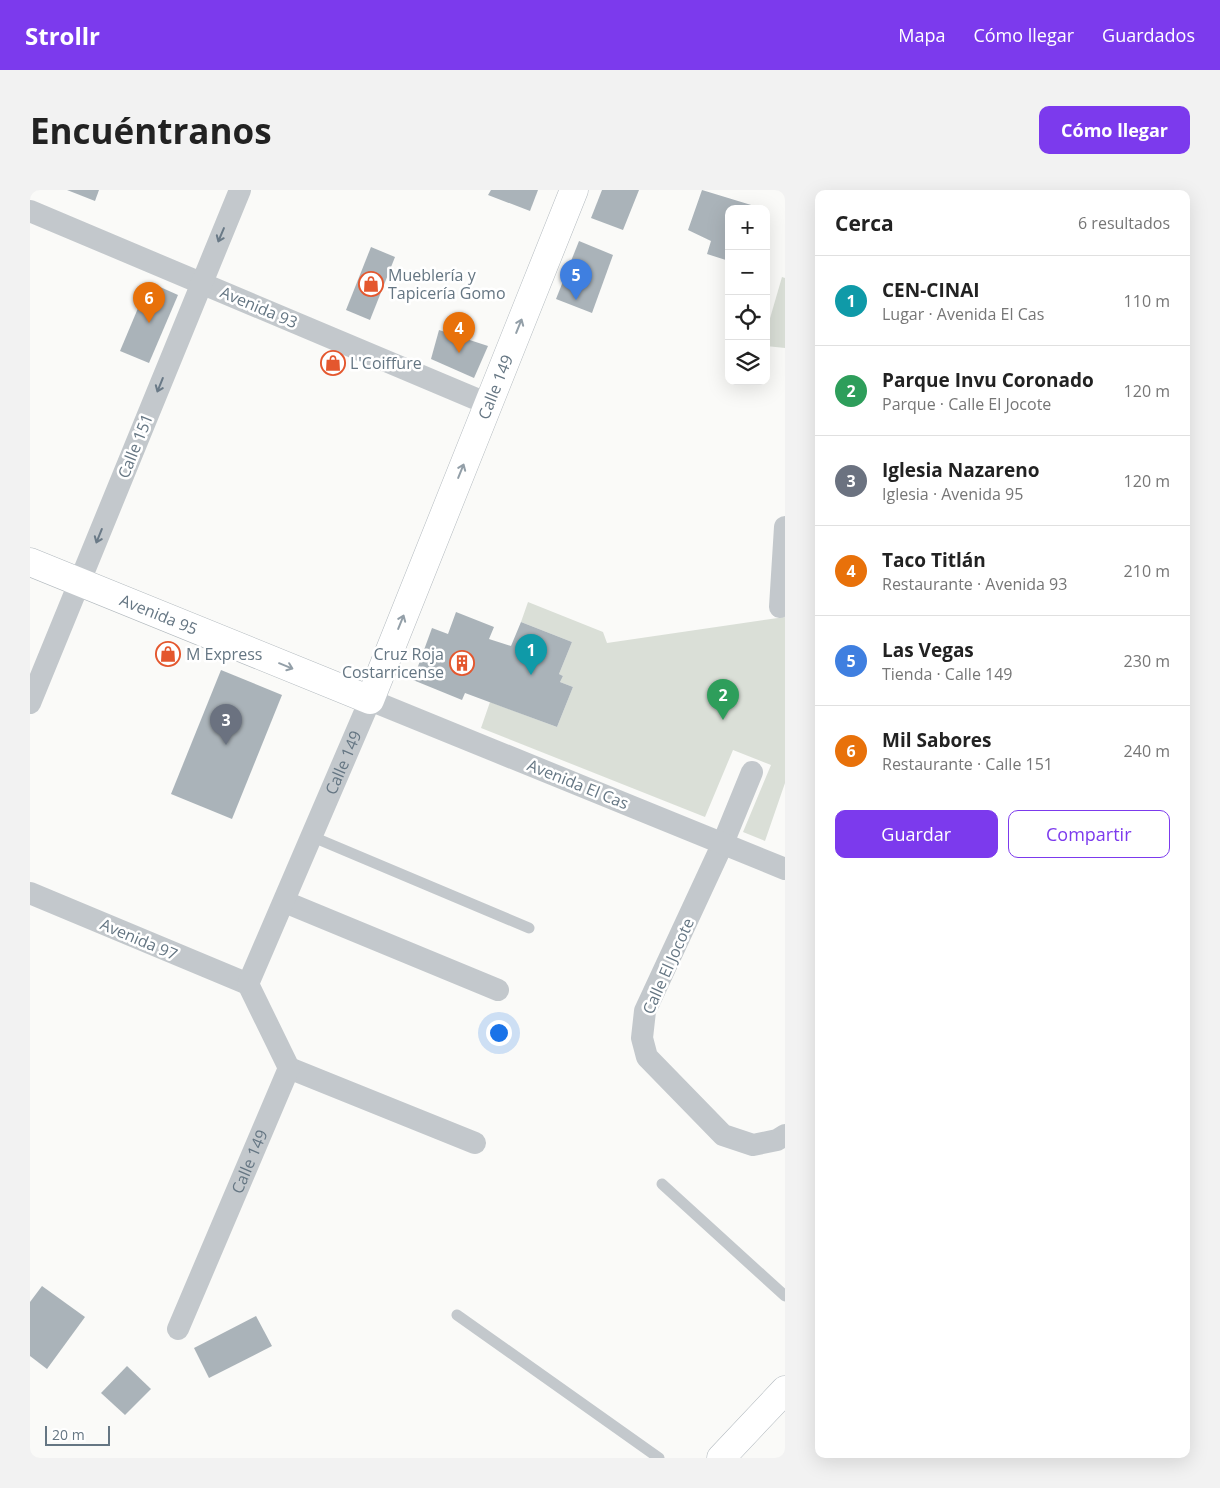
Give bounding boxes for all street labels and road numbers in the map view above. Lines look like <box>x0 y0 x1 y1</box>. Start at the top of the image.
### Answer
street label: Avenida 93 <box>217 281 301 333</box>
street label: Calle 149 <box>472 352 518 423</box>
street label: Calle 151 <box>112 411 158 481</box>
street label: Avenida 95 <box>117 589 201 640</box>
street label: Calle 149 <box>320 727 367 798</box>
street label: Avenida El Cas <box>524 754 632 814</box>
street label: Avenida 97 <box>97 913 181 965</box>
street label: Calle El Jocote <box>637 914 699 1018</box>
street label: Calle 149 <box>226 1126 273 1197</box>

